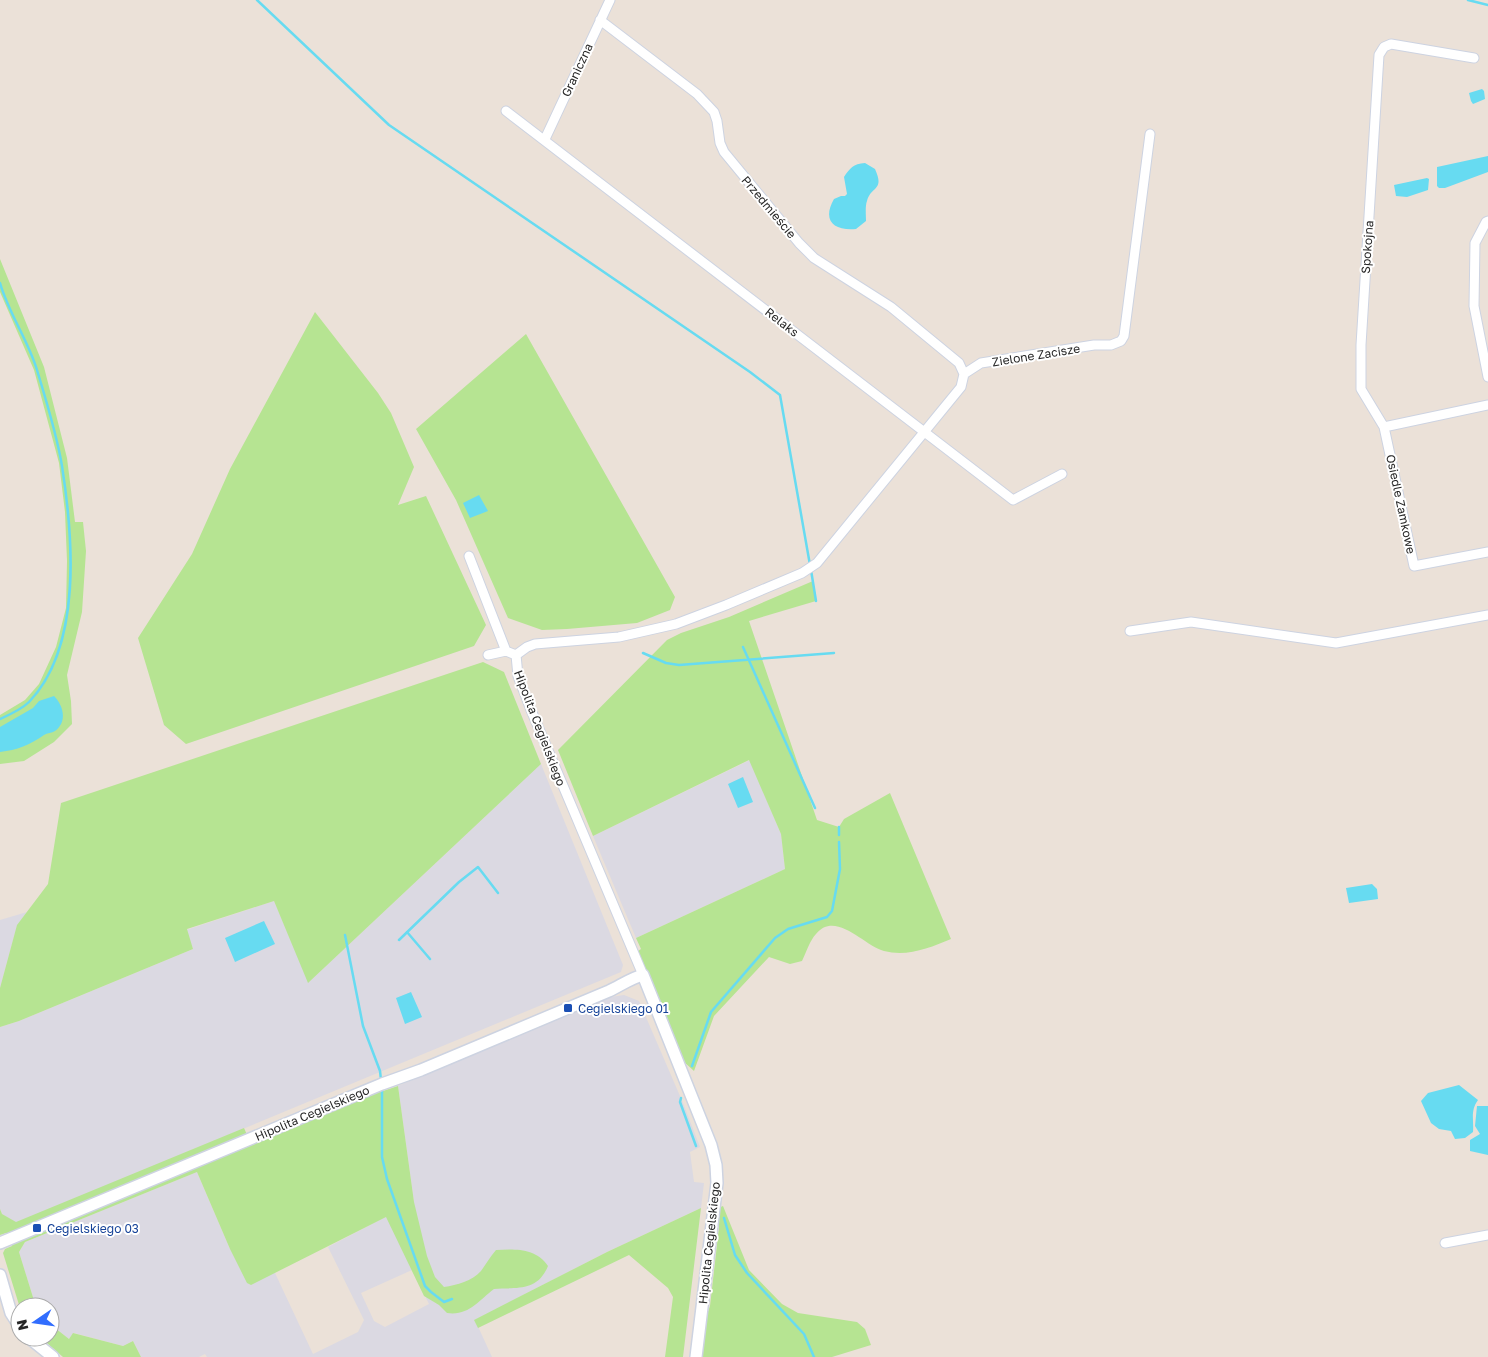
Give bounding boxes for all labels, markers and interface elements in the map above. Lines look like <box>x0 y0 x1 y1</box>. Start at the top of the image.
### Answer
street label: Graniczna <box>558 41 596 99</box>
street label: Przedmieście <box>739 173 800 241</box>
street label: Spokojna <box>1358 220 1376 274</box>
street label: Relaks <box>762 304 802 340</box>
street label: Zielone Zacisze <box>991 341 1081 369</box>
street label: Osiedle Zamkowe <box>1383 453 1419 555</box>
street label: Hipolita Cegielskiego <box>511 668 569 788</box>
place label: Cegielskiego 01 <box>578 1001 669 1016</box>
marker: Cegielskiego 01 <box>562 1002 574 1014</box>
street label: Hipolita Cegielskiego <box>252 1082 372 1144</box>
street label: Hipolita Cegielskiego <box>695 1181 723 1305</box>
place label: Cegielskiego 03 <box>47 1221 139 1236</box>
marker: Cegielskiego 03 <box>31 1222 43 1234</box>
north arrow <box>10 1297 60 1347</box>
text: N <box>12 1318 31 1332</box>

